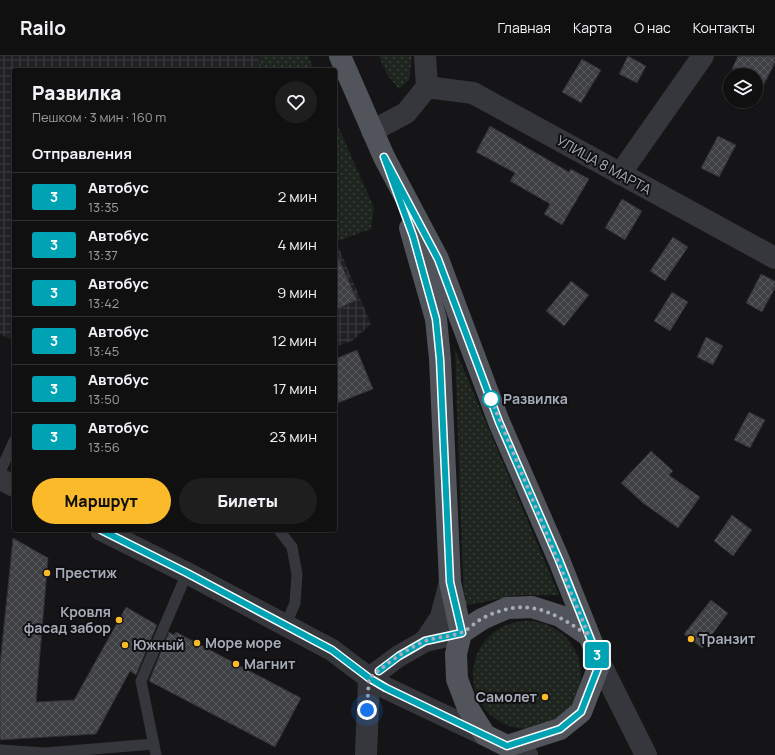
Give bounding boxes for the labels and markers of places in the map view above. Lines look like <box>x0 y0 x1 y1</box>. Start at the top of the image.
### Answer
place label: Развилка <box>503 389 568 408</box>
marker: Развилка <box>482 390 500 408</box>
place label: Престиж <box>55 563 117 582</box>
marker: Престиж <box>42 568 52 578</box>
place label: Кровля фасад забор <box>24 602 111 637</box>
marker: Кровля фасад забор <box>114 615 124 625</box>
place label: Транзит <box>699 629 756 648</box>
place label: Море море <box>205 633 281 652</box>
marker: Транзит <box>686 634 696 644</box>
place label: Южный <box>133 635 184 654</box>
marker: Море море <box>192 638 202 648</box>
marker: Южный <box>120 640 130 650</box>
place label: Магнит <box>244 654 296 673</box>
marker: Магнит <box>231 659 241 669</box>
place label: Самолет <box>476 687 538 706</box>
marker: Самолет <box>540 692 550 702</box>

